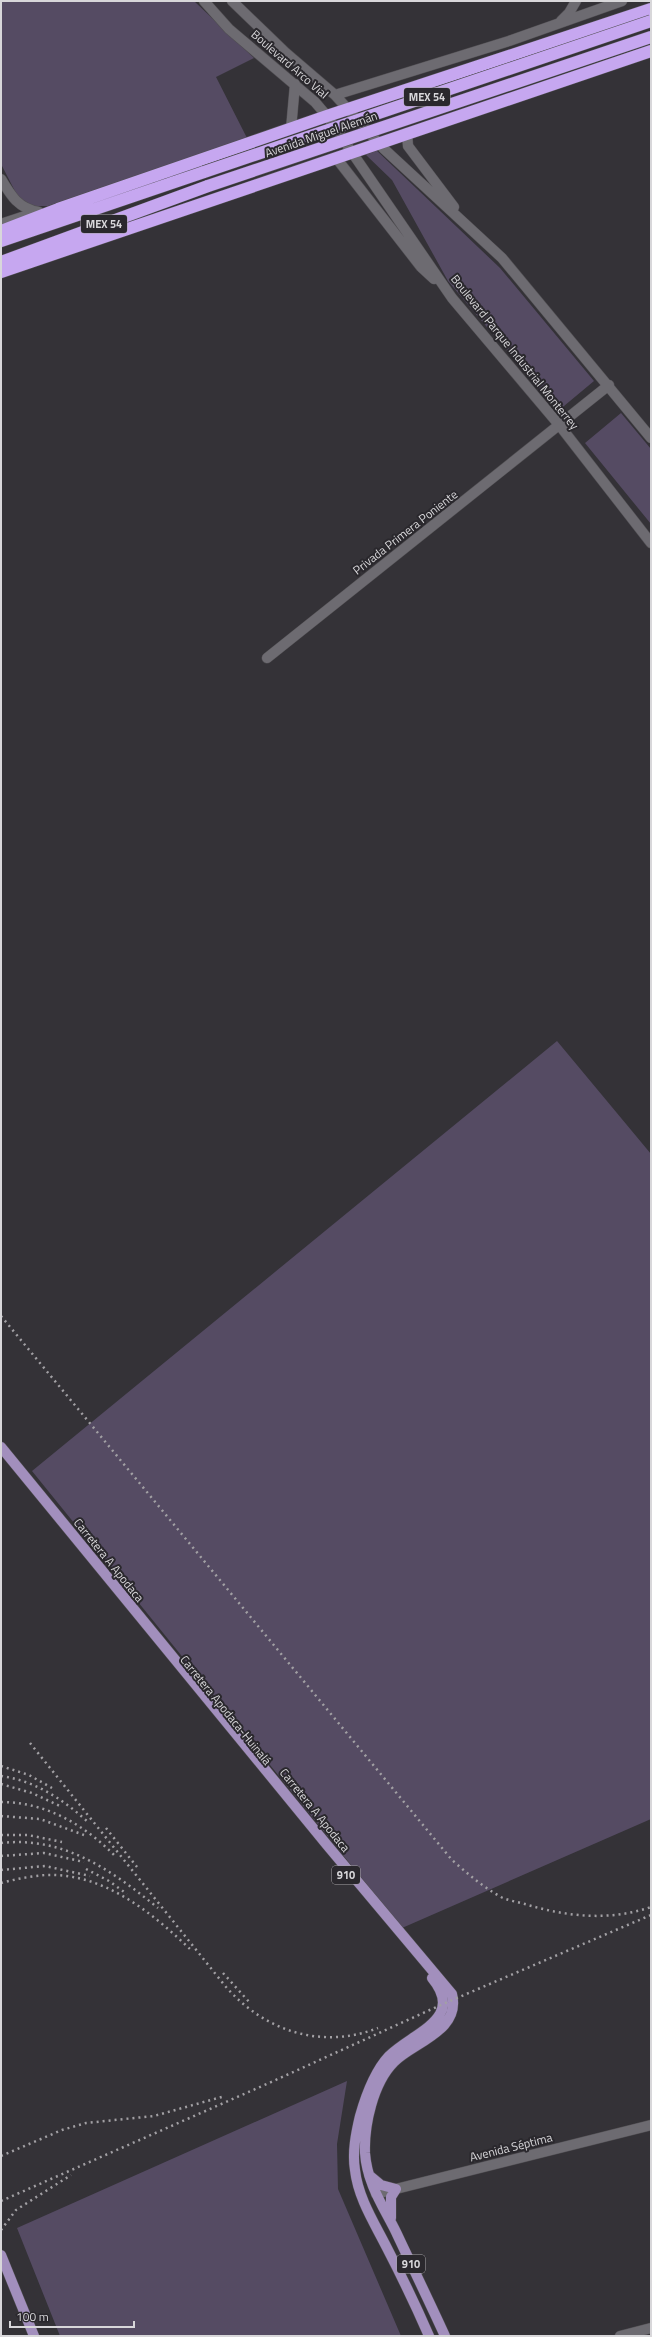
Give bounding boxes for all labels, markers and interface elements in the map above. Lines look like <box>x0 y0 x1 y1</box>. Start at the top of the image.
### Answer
street label: Boulevard Arco Vial <box>247 25 333 103</box>
road number: MEX 54 <box>404 88 450 106</box>
street label: Avenida Miguel Alemán <box>262 106 380 162</box>
road number: MEX 54 <box>81 215 127 233</box>
street label: Boulevard Parque Industrial Monterrey <box>446 270 584 434</box>
street label: Privada Primera Poniente <box>348 485 462 579</box>
street label: Carretera A Apodaca <box>69 1514 149 1606</box>
street label: Carretera Apodaca-Huinalá <box>176 1651 276 1769</box>
street label: Carretera A Apodaca <box>275 1764 355 1856</box>
road number: 910 <box>332 1866 360 1884</box>
street label: Avenida Séptima <box>468 2128 554 2166</box>
road number: 910 <box>397 2255 425 2273</box>
scale bar <box>10 2303 134 2329</box>
text: 100 m <box>16 2307 49 2326</box>

